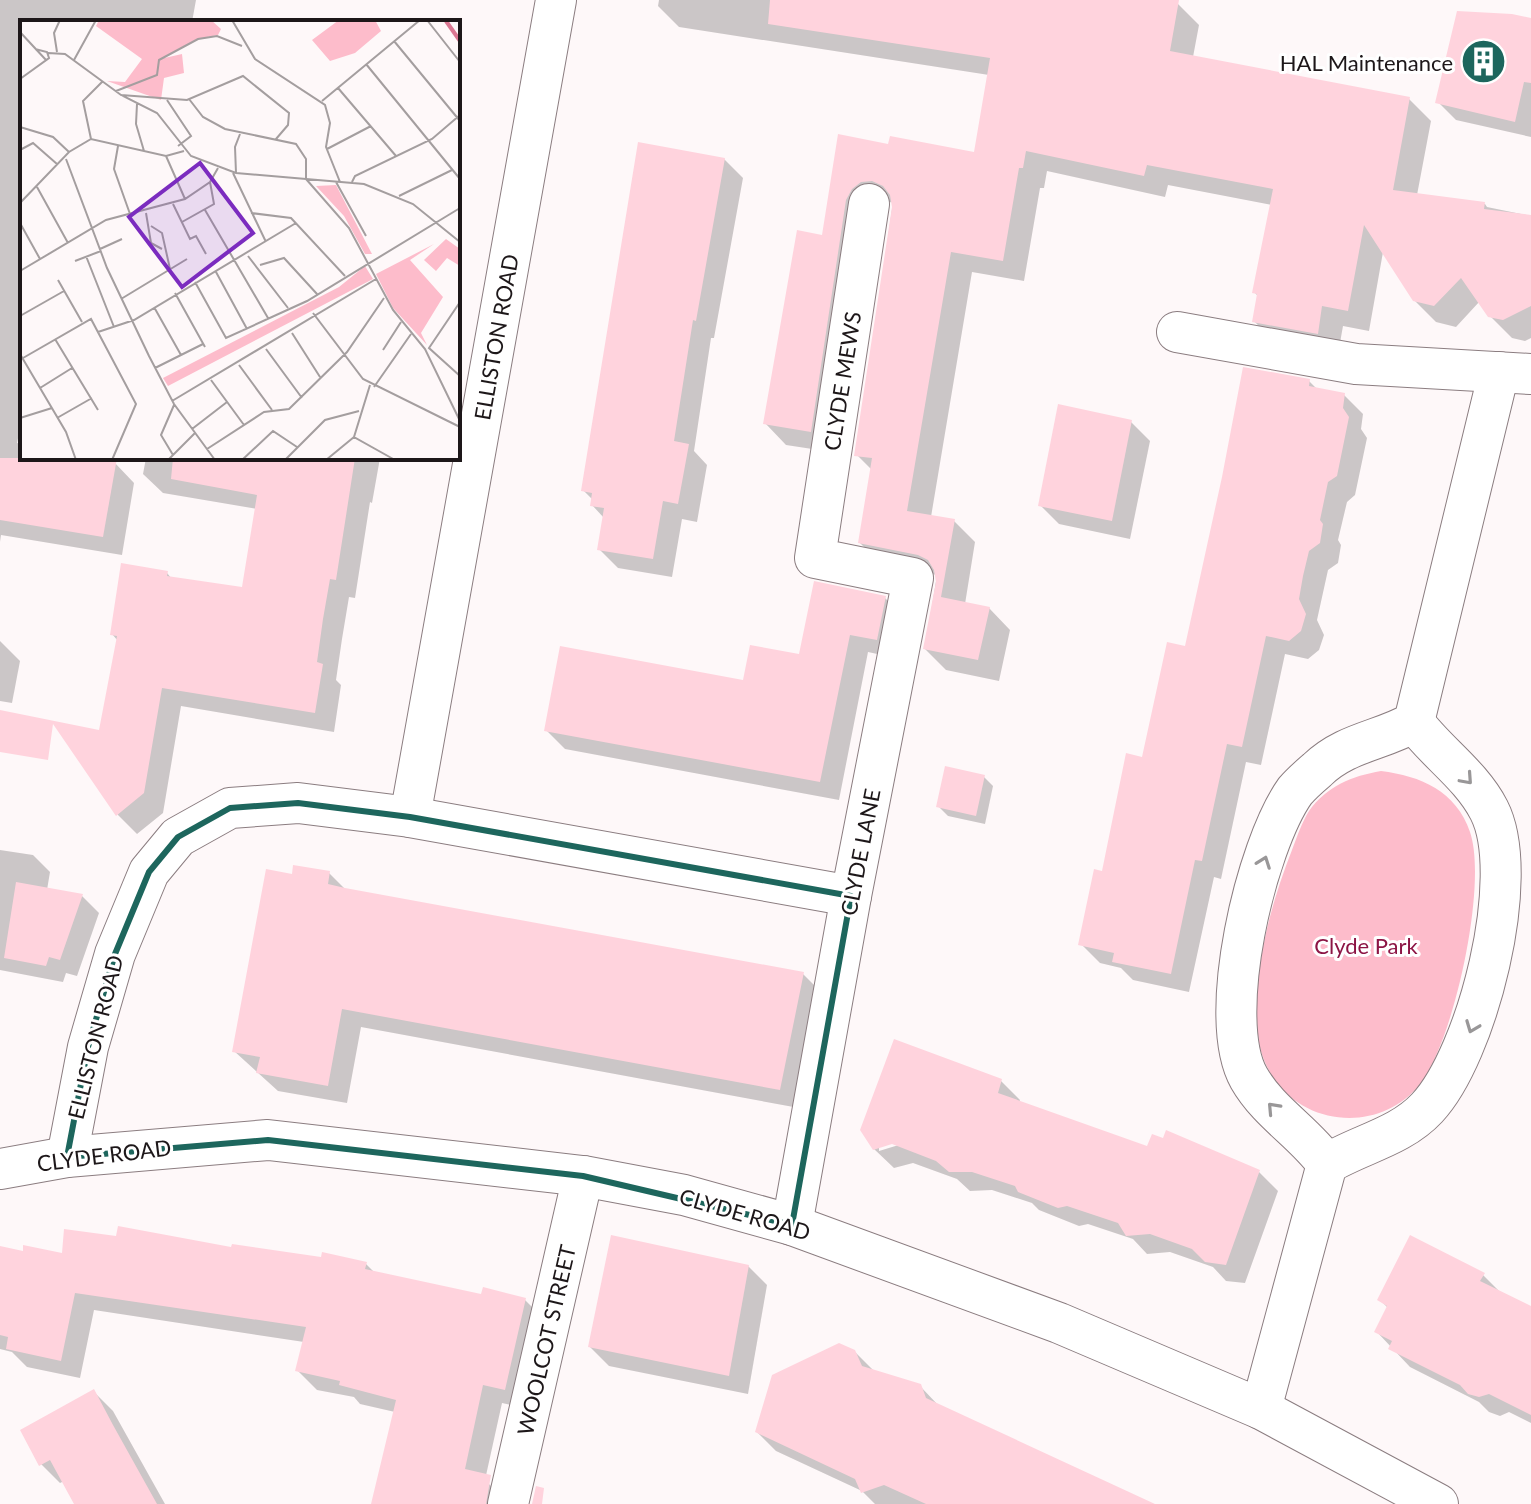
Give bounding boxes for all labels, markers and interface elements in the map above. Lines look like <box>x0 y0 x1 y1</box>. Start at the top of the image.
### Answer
inset map <box>20 20 460 460</box>
building icon: HAL Maintenance <box>1460 38 1508 86</box>
place label: HAL Maintenance <box>1280 49 1453 76</box>
street label: ELLISTON ROAD <box>468 252 524 422</box>
street label: CLYDE MEWS <box>818 310 866 452</box>
one-way arrow <box>1458 770 1473 784</box>
street label: CLYDE LANE <box>834 786 886 918</box>
one-way arrow <box>1254 856 1271 870</box>
park label: Clyde Park <box>1314 932 1419 959</box>
street label: ELLISTON ROAD <box>62 952 128 1122</box>
one-way arrow <box>1465 1019 1481 1033</box>
one-way arrow <box>1268 1103 1283 1117</box>
street label: CLYDE ROAD <box>35 1133 173 1177</box>
street label: CLYDE ROAD <box>676 1182 814 1246</box>
street label: WOOLCOT STREET <box>511 1242 581 1438</box>

